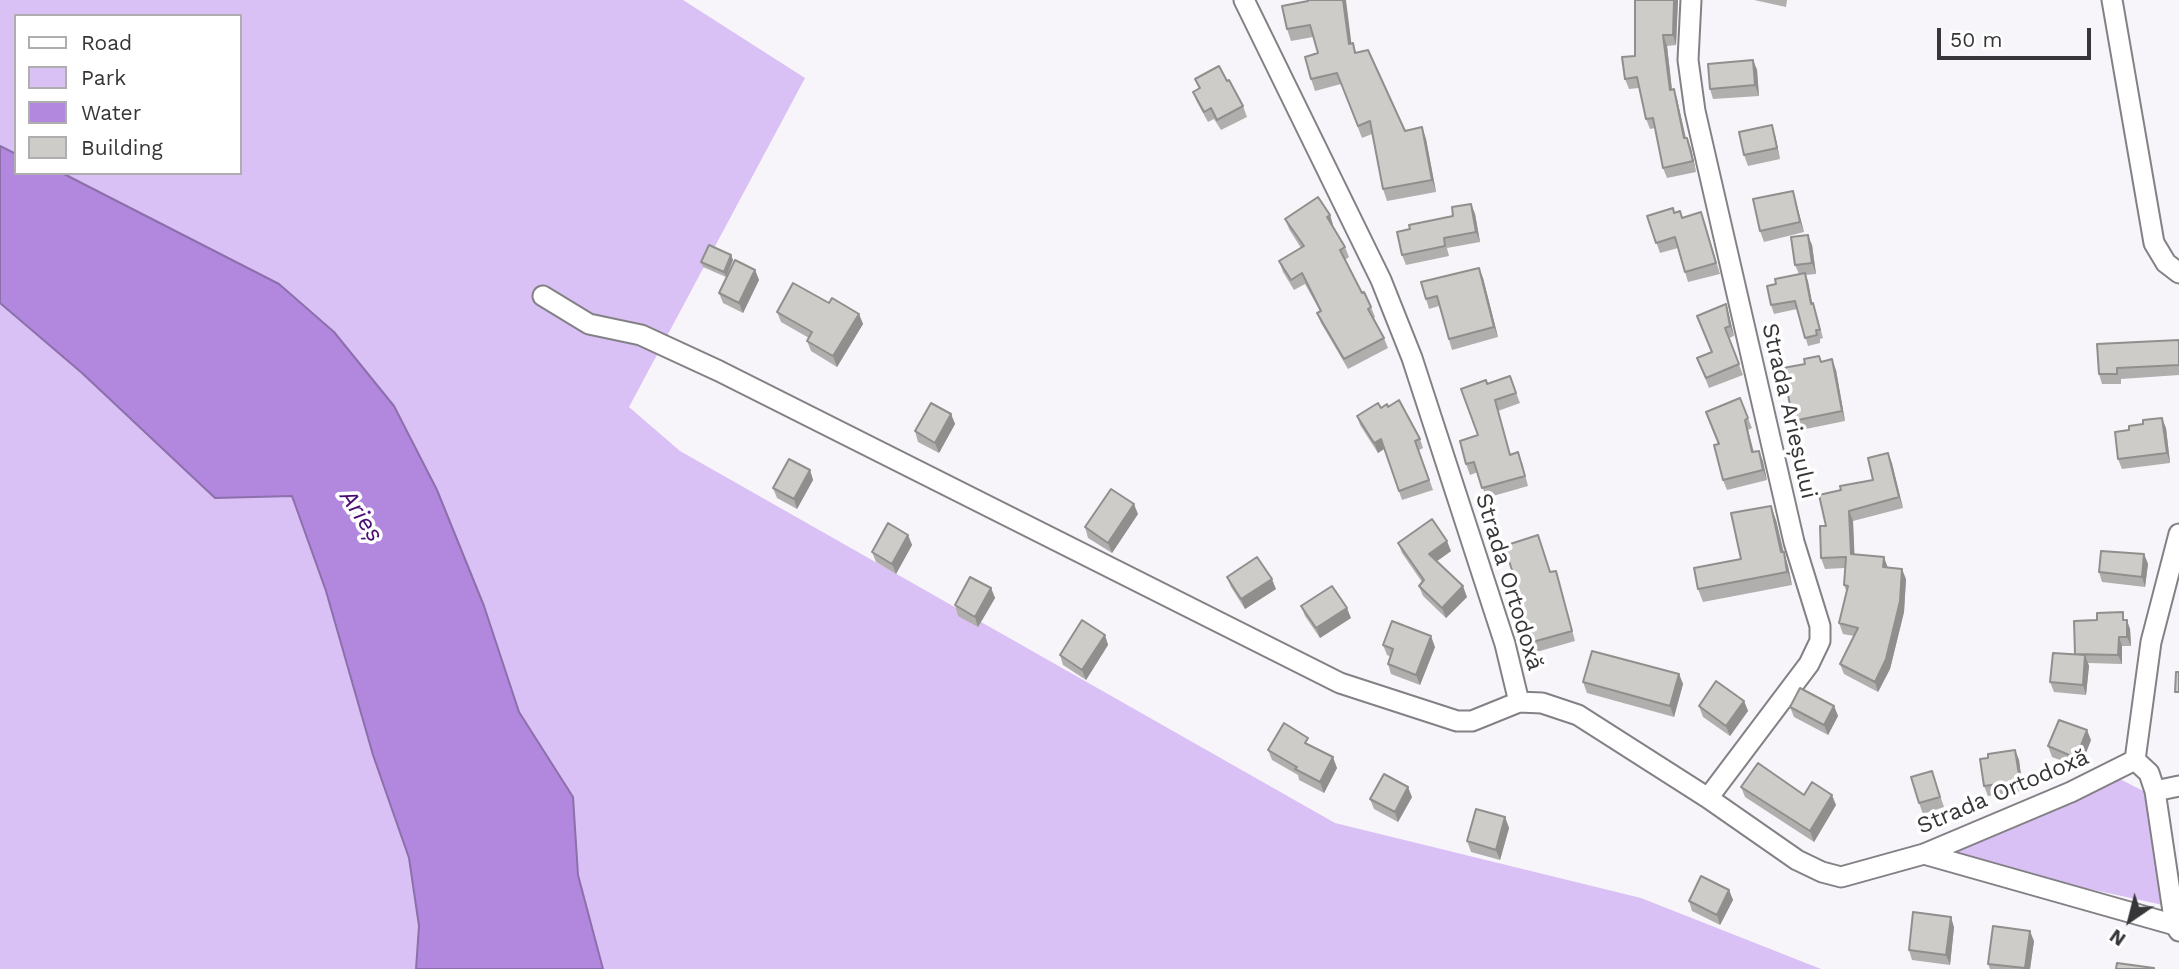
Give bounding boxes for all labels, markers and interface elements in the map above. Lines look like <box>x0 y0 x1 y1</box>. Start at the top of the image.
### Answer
legend <box>14 14 242 175</box>
scale bar <box>1941 14 2095 58</box>
text: 50 m <box>1950 27 2002 52</box>
text: Road <box>81 30 132 55</box>
text: Park <box>81 65 126 90</box>
text: Water <box>81 100 141 125</box>
text: Building <box>81 135 163 160</box>
street label: Strada Arieșului <box>1755 321 1823 501</box>
water label: Arieș <box>333 484 389 548</box>
street label: Strada Ortodoxă <box>1469 490 1549 674</box>
street label: Strada Ortodoxă <box>1913 743 2093 841</box>
north arrow <box>2095 885 2165 955</box>
text: N <box>2105 924 2130 951</box>

